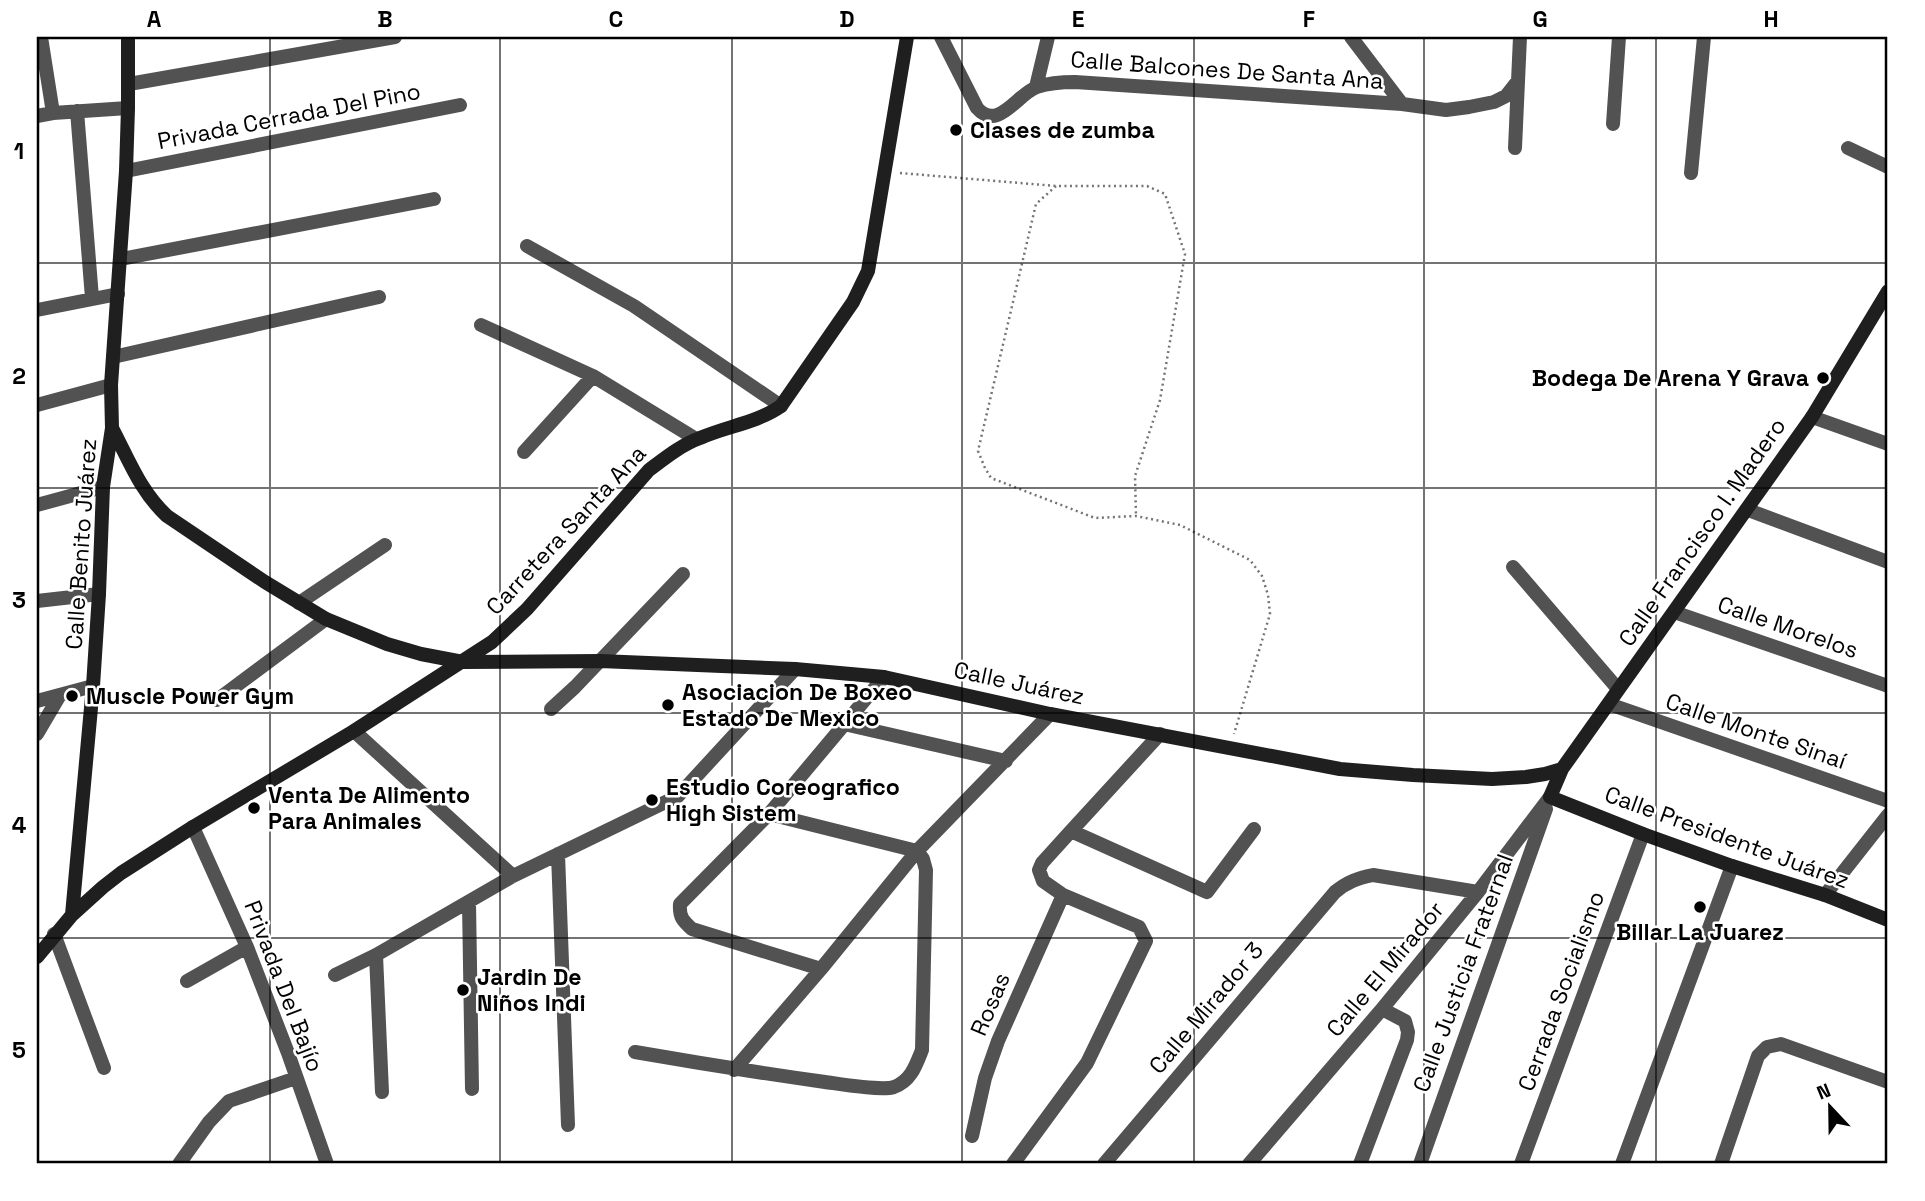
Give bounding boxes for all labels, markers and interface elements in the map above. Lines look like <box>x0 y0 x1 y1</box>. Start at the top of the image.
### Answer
text: A <box>147 4 162 34</box>
text: B <box>377 4 393 34</box>
text: C <box>609 4 623 34</box>
text: D <box>839 4 855 34</box>
text: E <box>1072 4 1084 34</box>
text: F <box>1303 4 1315 34</box>
text: G <box>1532 4 1548 34</box>
text: H <box>1763 4 1779 34</box>
street label: Calle Balcones De Santa Ana <box>1070 44 1384 96</box>
street label: Privada Cerrada Del Pino <box>155 76 423 156</box>
place label: Clases de zumba <box>970 115 1155 145</box>
marker: Clases de zumba <box>948 122 964 138</box>
text: 1 <box>14 136 24 166</box>
text: 2 <box>12 361 26 391</box>
place label: Bodega De Arena Y Grava <box>1532 363 1809 393</box>
marker: Bodega De Arena Y Grava <box>1815 370 1831 386</box>
street label: Calle Francisco I. Madero <box>1612 412 1792 652</box>
street label: Calle Benito Juárez <box>59 437 103 651</box>
street label: Carretera Santa Ana <box>479 439 653 621</box>
text: 3 <box>12 585 26 615</box>
street label: Calle Morelos <box>1714 589 1862 665</box>
street label: Calle Juárez <box>951 655 1087 711</box>
place label: Asociacion De Boxeo Estado De Mexico <box>682 677 912 733</box>
place label: Muscle Power Gym <box>86 681 294 711</box>
street label: Calle Monte Sinaí <box>1662 686 1851 776</box>
marker: Muscle Power Gym <box>64 688 80 704</box>
marker: Asociacion De Boxeo Estado De Mexico <box>660 697 676 713</box>
place label: Estudio Coreografico High Sistem <box>666 772 900 828</box>
street label: Calle Presidente Juárez <box>1601 779 1853 895</box>
place label: Venta De Alimento Para Animales <box>268 780 470 836</box>
marker: Estudio Coreografico High Sistem <box>644 792 660 808</box>
marker: Venta De Alimento Para Animales <box>246 800 262 816</box>
text: 4 <box>12 810 27 840</box>
street label: Calle Justicia Fraternal <box>1406 850 1520 1096</box>
street label: Cerrada Socialismo <box>1511 887 1611 1095</box>
street label: Calle El Mirador <box>1320 895 1450 1043</box>
street label: Privada Del Bajío <box>237 896 331 1076</box>
marker: Billar La Juarez <box>1692 899 1708 915</box>
place label: Billar La Juarez <box>1616 917 1784 947</box>
street label: Calle Mirador 3 <box>1142 936 1270 1080</box>
place label: Jardin De Niños Indi <box>477 962 586 1018</box>
street label: Rosas <box>963 968 1017 1040</box>
marker: Jardin De Niños Indi <box>455 982 471 998</box>
text: 5 <box>12 1035 26 1065</box>
north arrow <box>1796 1072 1866 1142</box>
text: N <box>1813 1078 1834 1106</box>

